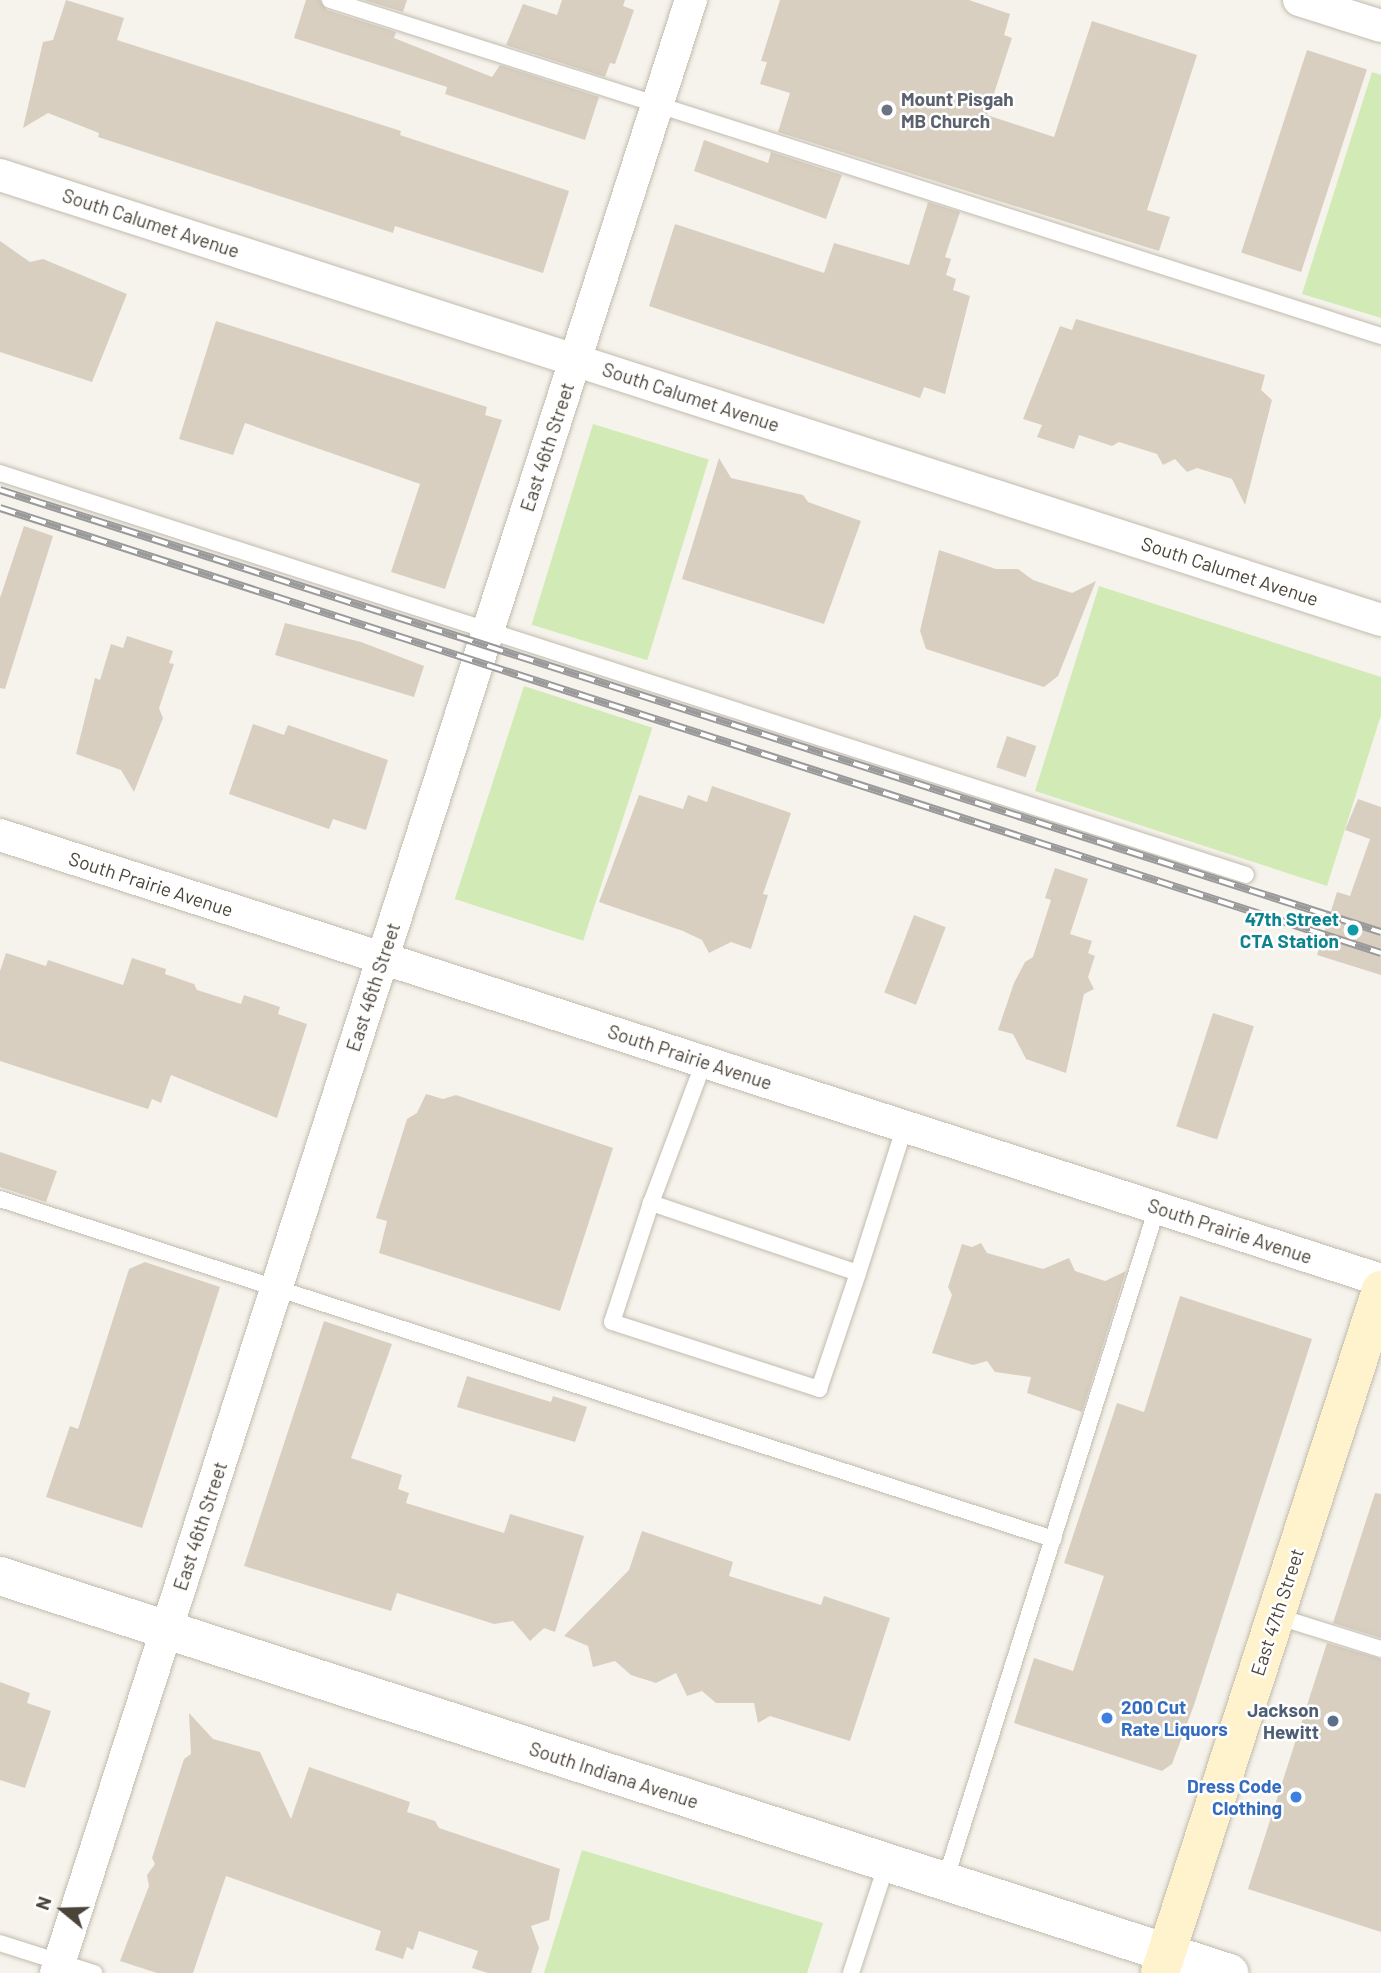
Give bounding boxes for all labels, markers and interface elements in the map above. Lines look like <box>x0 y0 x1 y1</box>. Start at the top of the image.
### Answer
place label: Mount Pisgah MB Church <box>901 88 1014 132</box>
marker: Mount Pisgah MB Church <box>879 102 895 118</box>
street label: South Calumet Avenue <box>60 184 242 262</box>
street label: South Calumet Avenue <box>600 358 782 436</box>
street label: East 46th Street <box>515 380 579 514</box>
street label: South Calumet Avenue <box>1139 532 1321 610</box>
street label: South Prairie Avenue <box>66 847 236 921</box>
place label: 47th Street CTA Station <box>1240 908 1339 952</box>
street label: East 46th Street <box>341 920 405 1054</box>
marker: 47th Street CTA Station <box>1345 922 1361 938</box>
street label: South Prairie Avenue <box>605 1020 775 1094</box>
street label: South Prairie Avenue <box>1145 1194 1315 1268</box>
street label: East 46th Street <box>168 1459 232 1593</box>
street label: East 47th Street <box>1246 1545 1308 1679</box>
place label: 200 Cut Rate Liquors <box>1121 1696 1228 1740</box>
place label: Jackson Hewitt <box>1247 1699 1319 1743</box>
marker: 200 Cut Rate Liquors <box>1099 1710 1115 1726</box>
marker: Jackson Hewitt <box>1325 1713 1341 1729</box>
street label: South Indiana Avenue <box>526 1737 702 1813</box>
place label: Dress Code Clothing <box>1187 1775 1282 1819</box>
marker: Dress Code Clothing <box>1288 1789 1304 1805</box>
north arrow <box>28 1875 98 1945</box>
text: N <box>30 1893 56 1913</box>

